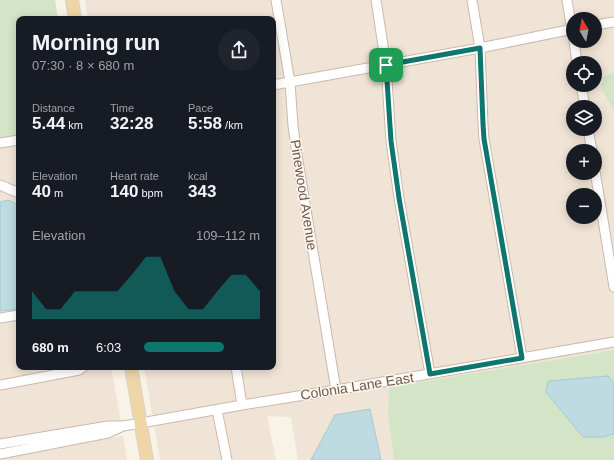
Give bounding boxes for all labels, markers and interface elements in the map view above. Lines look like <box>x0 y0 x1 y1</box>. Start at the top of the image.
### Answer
north arrow <box>566 12 602 48</box>
map controls <box>566 12 602 224</box>
button: share <box>218 29 260 71</box>
text: Morning run <box>32 30 160 55</box>
pin <box>369 48 403 82</box>
icon: arrive <box>375 54 397 76</box>
button: locate <box>566 56 602 92</box>
text: 07:30 · 8 × 680 m <box>32 58 134 73</box>
button: layers <box>566 100 602 136</box>
text: Distance <box>32 102 75 114</box>
text: Time <box>110 102 134 114</box>
text: Pace <box>188 102 213 114</box>
text: 5.44 <box>32 114 65 133</box>
text: 32:28 <box>110 114 153 133</box>
text: 5:58 <box>188 114 222 133</box>
text: km <box>65 119 83 131</box>
text: /km <box>222 119 243 131</box>
street label: Pinewood Avenue <box>287 139 321 252</box>
button: + <box>566 144 602 180</box>
text: Elevation <box>32 170 77 182</box>
text: Heart rate <box>110 170 159 182</box>
text: kcal <box>188 170 208 182</box>
text: 40 <box>32 182 51 201</box>
text: 140 <box>110 182 138 201</box>
text: 343 <box>188 182 216 201</box>
text: m <box>51 187 63 199</box>
text: bpm <box>138 187 163 199</box>
button: − <box>566 188 602 224</box>
text: Elevation <box>32 228 85 243</box>
text: 109–112 m <box>196 228 260 243</box>
text: 680 m <box>32 340 69 355</box>
text: 6:03 <box>96 340 121 355</box>
street label: Colonia Lane East <box>299 369 415 403</box>

